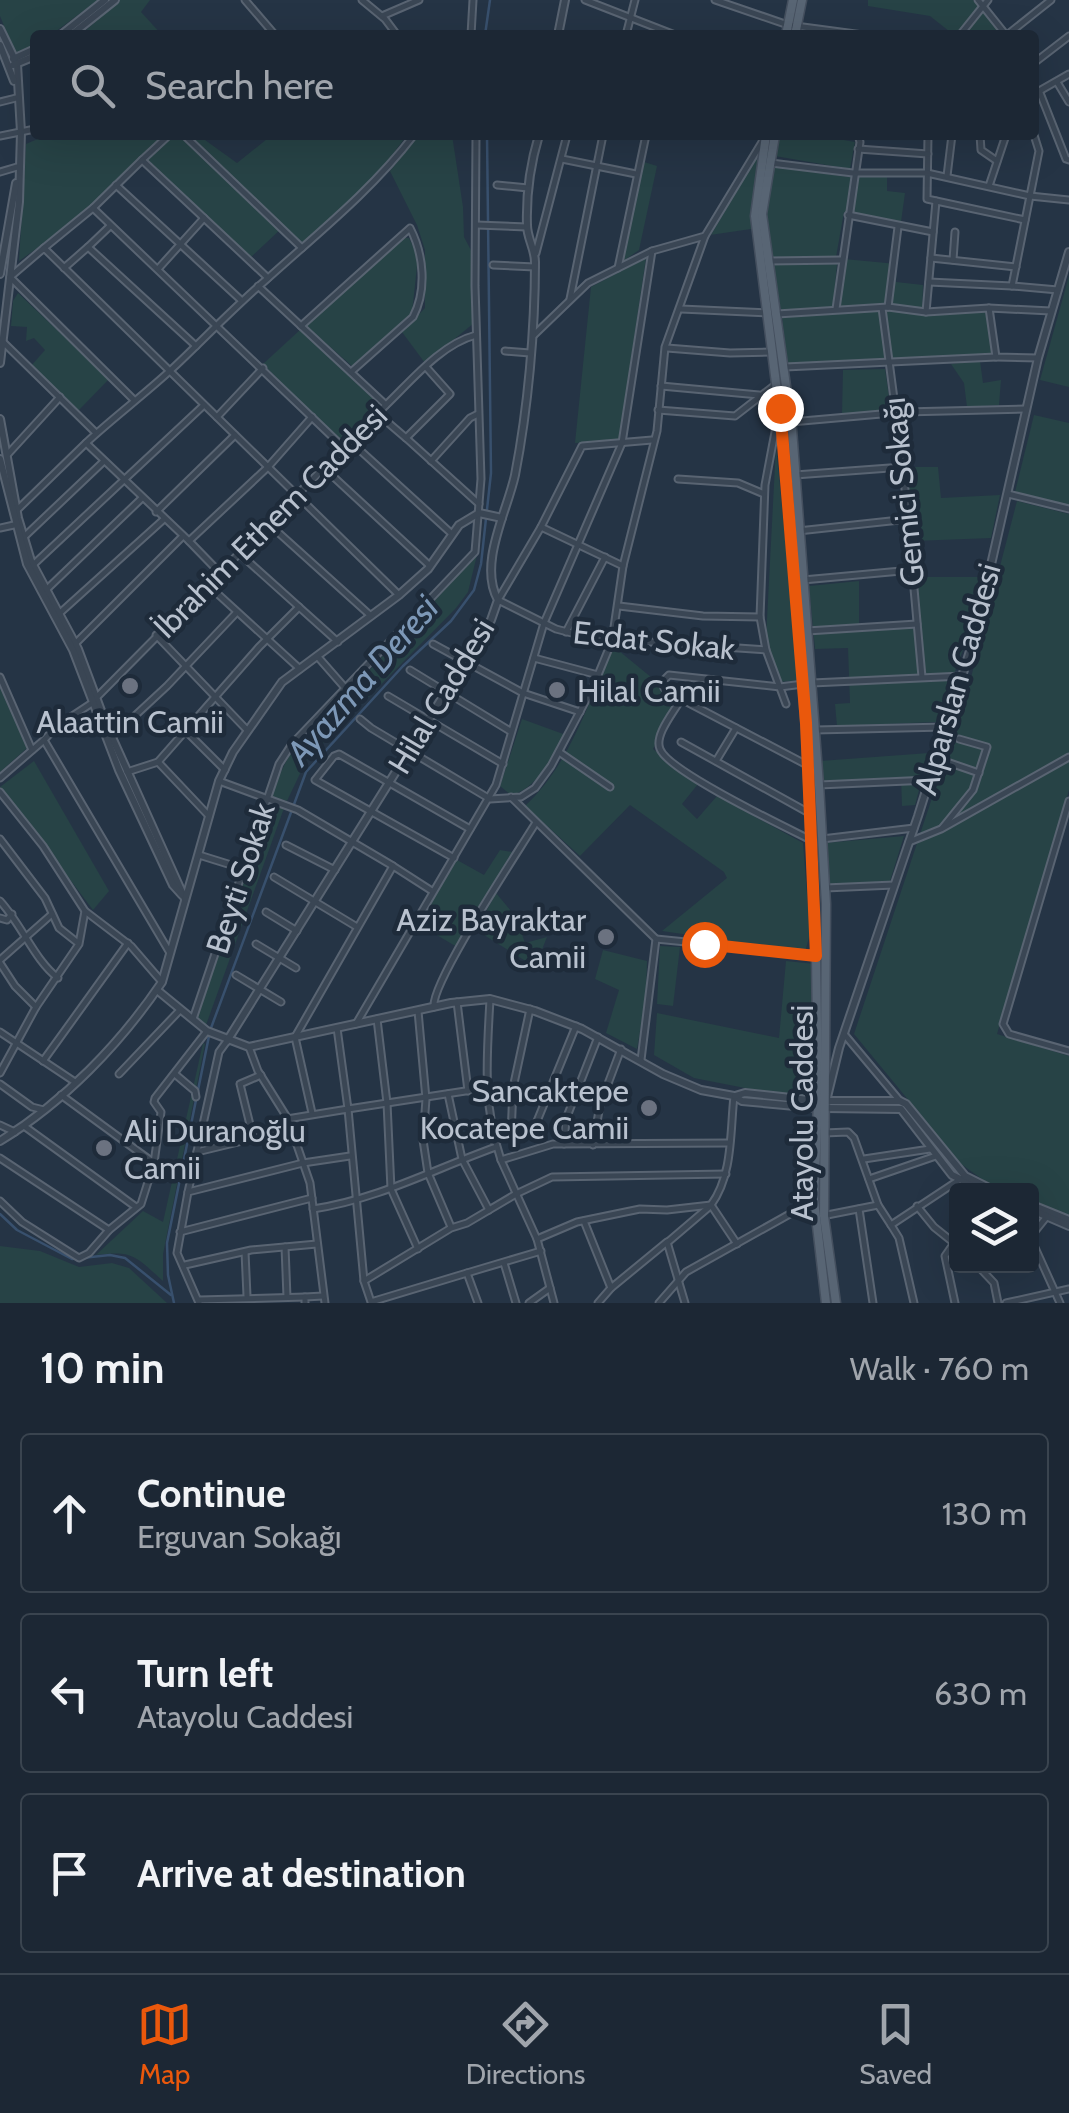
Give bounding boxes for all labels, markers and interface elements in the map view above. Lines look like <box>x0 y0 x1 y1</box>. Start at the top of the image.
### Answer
search box <box>30 30 1039 140</box>
icon: search <box>65 58 120 113</box>
text: Search here <box>145 62 334 109</box>
route end <box>758 386 804 432</box>
street label: İbrahim Ethem Caddesi <box>145 396 395 646</box>
street label: Gemici Sokağı <box>874 396 932 588</box>
street label: Alparslan Caddesi <box>905 559 1009 799</box>
water label: Ayazma Deresi <box>276 586 447 775</box>
street label: Hilal Caddesi <box>380 611 502 781</box>
street label: Ecdat Sokak <box>571 612 737 668</box>
place label: Hilal Camii <box>577 671 720 710</box>
marker: Alaattin Camii <box>119 675 141 697</box>
marker: Hilal Camii <box>546 679 568 701</box>
place label: Alaattin Camii <box>36 702 224 741</box>
street label: Beyti Sokak <box>197 797 283 958</box>
place label: Aziz Bayraktar Camii <box>396 900 587 976</box>
route start <box>682 922 728 968</box>
marker: Aziz Bayraktar Camii <box>595 926 617 948</box>
street label: Atayolu Caddesi <box>782 1005 821 1221</box>
place label: Sancaktepe Kocatepe Camii <box>420 1071 629 1147</box>
marker: Sancaktepe Kocatepe Camii <box>638 1097 660 1119</box>
place label: Ali Duranoğlu Camii <box>124 1111 306 1187</box>
marker: Ali Duranoğlu Camii <box>93 1137 115 1159</box>
map controls <box>949 1183 1039 1273</box>
button: layers <box>949 1183 1039 1273</box>
text: 10 min <box>40 1342 164 1394</box>
text: Walk · 760 m <box>850 1349 1029 1388</box>
text: Continue <box>137 1470 286 1517</box>
icon: ahead <box>42 1486 97 1541</box>
text: 130 m <box>942 1494 1027 1533</box>
text: Erguvan Sokağı <box>137 1517 342 1556</box>
text: Turn left <box>137 1650 273 1697</box>
icon: left <box>42 1666 97 1721</box>
text: 630 m <box>934 1674 1027 1713</box>
text: Atayolu Caddesi <box>137 1697 353 1736</box>
icon: arrive <box>42 1846 97 1901</box>
text: Arrive at destination <box>137 1850 466 1897</box>
tab: Map <box>137 1997 192 2091</box>
tab: Directions <box>466 1997 585 2091</box>
tab: Saved <box>859 1997 932 2091</box>

